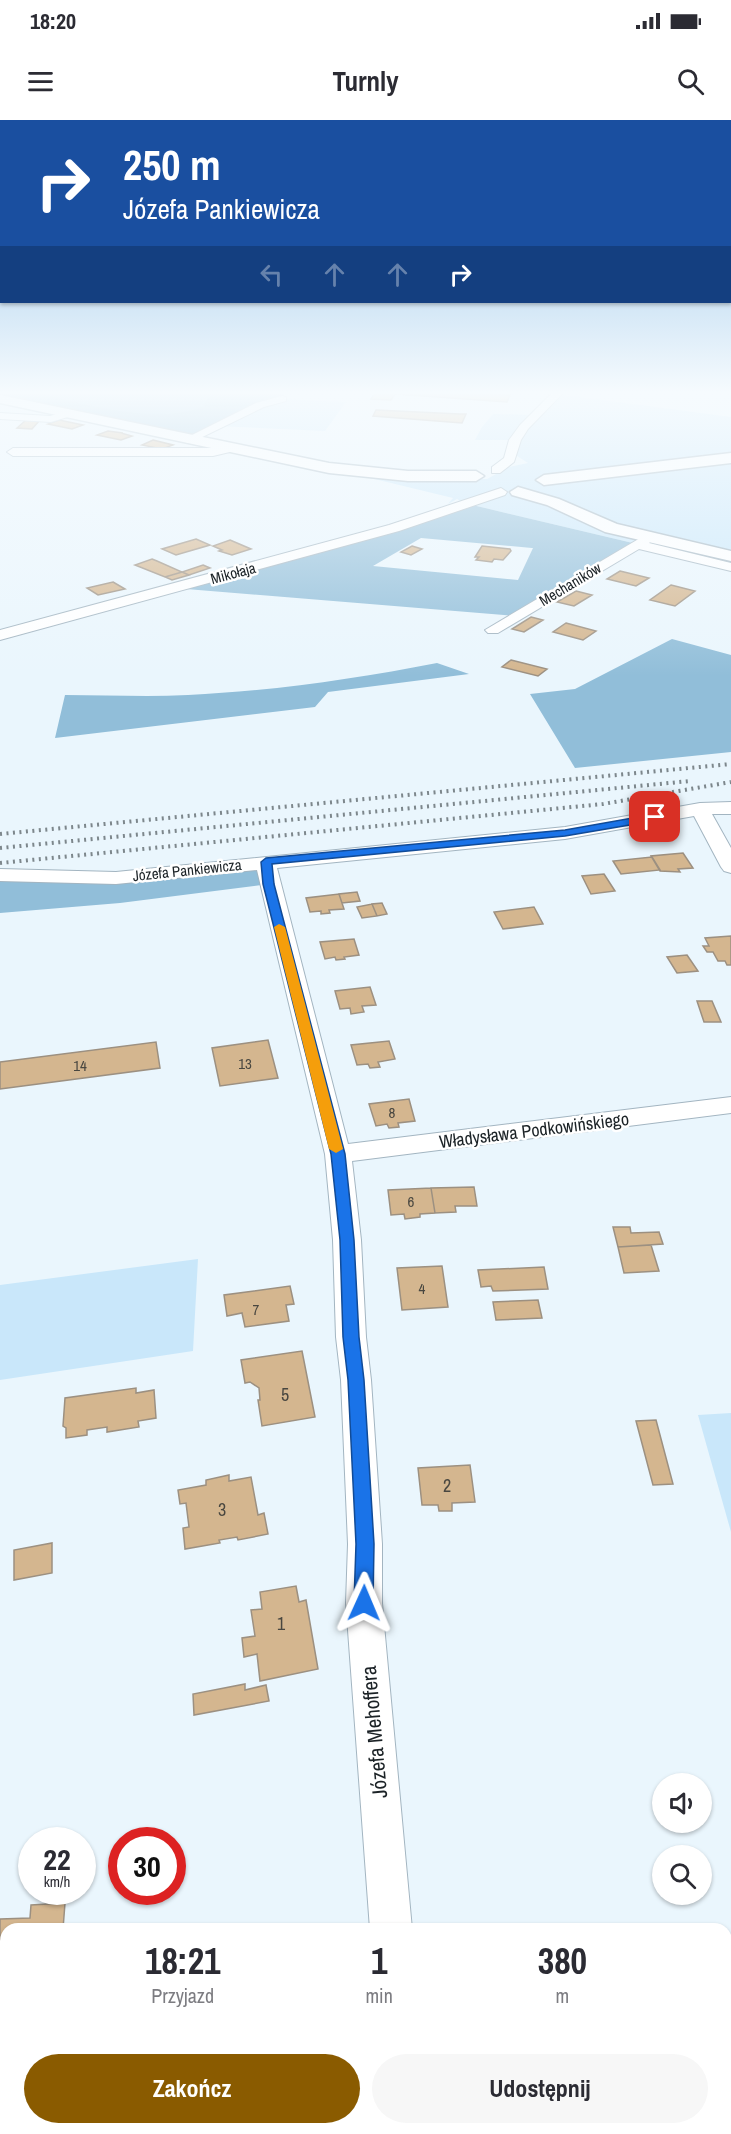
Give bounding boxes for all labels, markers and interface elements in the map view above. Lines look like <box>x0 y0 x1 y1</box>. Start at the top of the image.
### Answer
text: 18:20 <box>30 6 76 36</box>
text: Turnly <box>332 63 399 99</box>
icon: menu <box>24 65 57 98</box>
icon: search <box>674 65 707 98</box>
text: 250 m <box>123 137 221 193</box>
icon: right <box>24 144 102 222</box>
text: Józefa Pankiewicza <box>123 191 320 227</box>
icon: left <box>255 258 288 291</box>
icon: ahead <box>318 258 351 291</box>
icon: ahead <box>381 258 414 291</box>
icon: right <box>444 258 477 291</box>
street label: Mikołaja <box>208 557 258 589</box>
street label: Mechaników <box>535 557 605 611</box>
pin <box>629 791 680 842</box>
icon: arrive <box>638 800 671 833</box>
street label: Józefa Pankiewicza <box>131 854 243 886</box>
house number: 13 <box>238 1053 252 1074</box>
house number: 14 <box>73 1055 87 1076</box>
house number: 8 <box>389 1102 396 1123</box>
street label: Władysława Podkowińskiego <box>438 1106 630 1154</box>
house number: 6 <box>408 1191 415 1212</box>
house number: 4 <box>419 1278 426 1299</box>
house number: 7 <box>253 1299 260 1320</box>
house number: 5 <box>281 1382 289 1407</box>
house number: 2 <box>443 1473 451 1498</box>
house number: 3 <box>218 1497 226 1522</box>
position arrow <box>332 1571 396 1635</box>
house number: 1 <box>277 1611 286 1636</box>
street label: Józefa Mehoffera <box>354 1664 394 1799</box>
map controls <box>652 1773 712 1905</box>
button: sound <box>652 1773 712 1833</box>
speed limit sign: 30 <box>108 1827 186 1905</box>
text: 22 <box>43 1839 71 1879</box>
button: search <box>652 1845 712 1905</box>
text: km/h <box>44 1871 70 1892</box>
text: 18:21 <box>145 1937 220 1985</box>
text: 1 <box>371 1937 387 1985</box>
text: 380 <box>538 1937 587 1985</box>
text: Przyjazd <box>151 1982 214 2009</box>
text: min <box>365 1982 393 2009</box>
text: m <box>556 1982 569 2009</box>
button: Zakończ <box>24 2054 360 2123</box>
button: Udostępnij <box>372 2054 708 2123</box>

